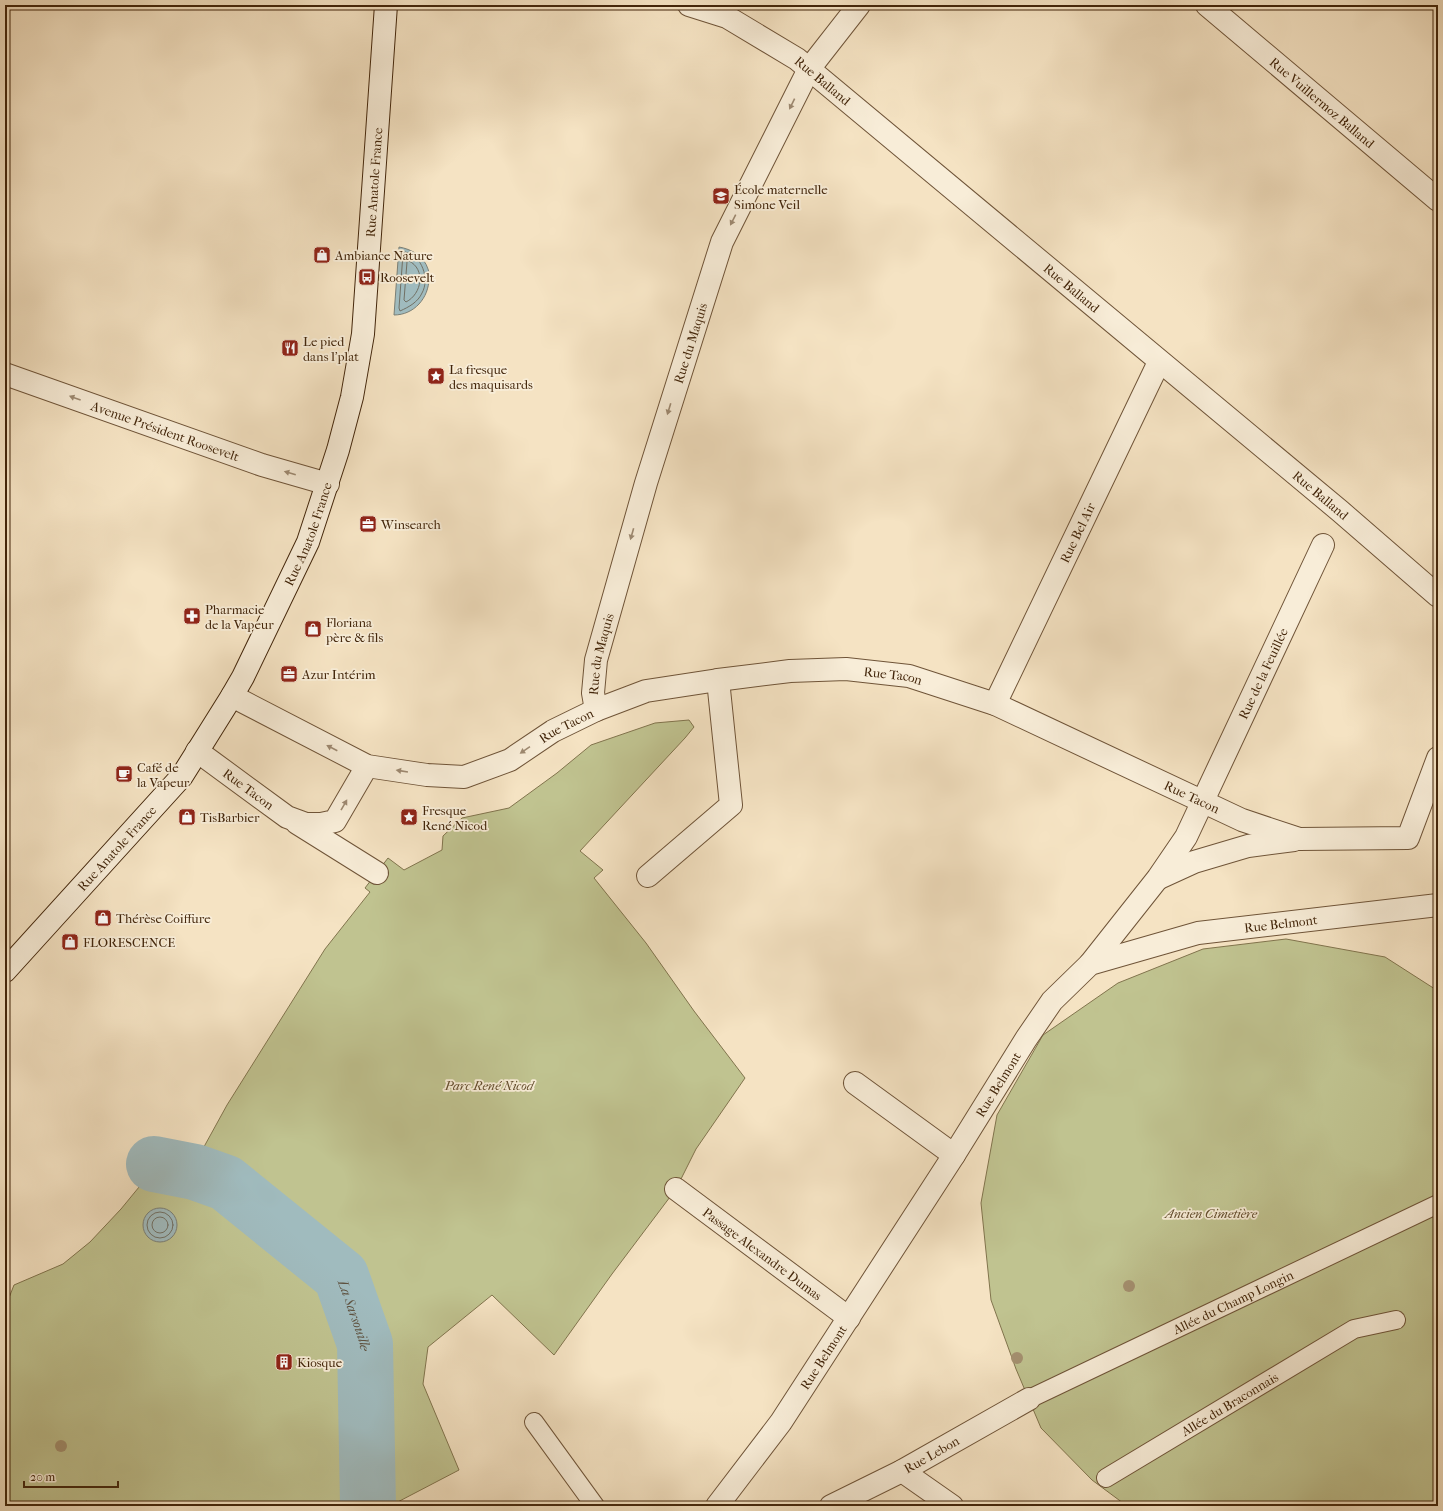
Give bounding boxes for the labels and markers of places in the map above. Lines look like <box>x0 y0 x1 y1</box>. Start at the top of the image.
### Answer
place label: École maternelle Simone Veil <box>734 182 828 212</box>
school or university icon: École maternelle Simone Veil <box>711 186 731 206</box>
shop icon: Ambiance Nature <box>312 245 332 265</box>
place label: Ambiance Nature <box>334 248 433 263</box>
bus stop icon: Roosevelt <box>357 267 377 287</box>
place label: Roosevelt <box>380 270 435 285</box>
place label: Le pied dans l'plat <box>303 334 359 364</box>
restaurant icon: Le pied dans l'plat <box>280 338 300 358</box>
place label: La fresque des maquisards <box>449 362 533 392</box>
place icon: La fresque des maquisards <box>426 366 446 386</box>
office icon: Winsearch <box>358 514 378 534</box>
place label: Winsearch <box>380 517 441 532</box>
place label: Pharmacie de la Vapeur <box>205 602 274 632</box>
pharmacy icon: Pharmacie de la Vapeur <box>182 606 202 626</box>
place label: Floriana père & fils <box>325 615 383 645</box>
shop icon: Floriana père & fils <box>303 619 323 639</box>
office icon: Azur Intérim <box>279 664 299 684</box>
place label: Azur Intérim <box>301 667 376 682</box>
place label: Café de la Vapeur <box>136 760 190 790</box>
cafe icon: Café de la Vapeur <box>114 764 134 784</box>
place label: Fresque René Nicod <box>422 803 488 833</box>
shop icon: TisBarbier <box>177 807 197 827</box>
place icon: Fresque René Nicod <box>399 807 419 827</box>
place label: TisBarbier <box>200 810 260 825</box>
shop icon: Thérèse Coiffure <box>93 908 113 928</box>
place label: Thérèse Coiffure <box>116 911 211 926</box>
shop icon: FLORESCENCE <box>60 932 80 952</box>
place label: FLORESCENCE <box>83 935 175 950</box>
building icon: Kiosque <box>274 1352 294 1372</box>
place label: Kiosque <box>297 1355 343 1370</box>

